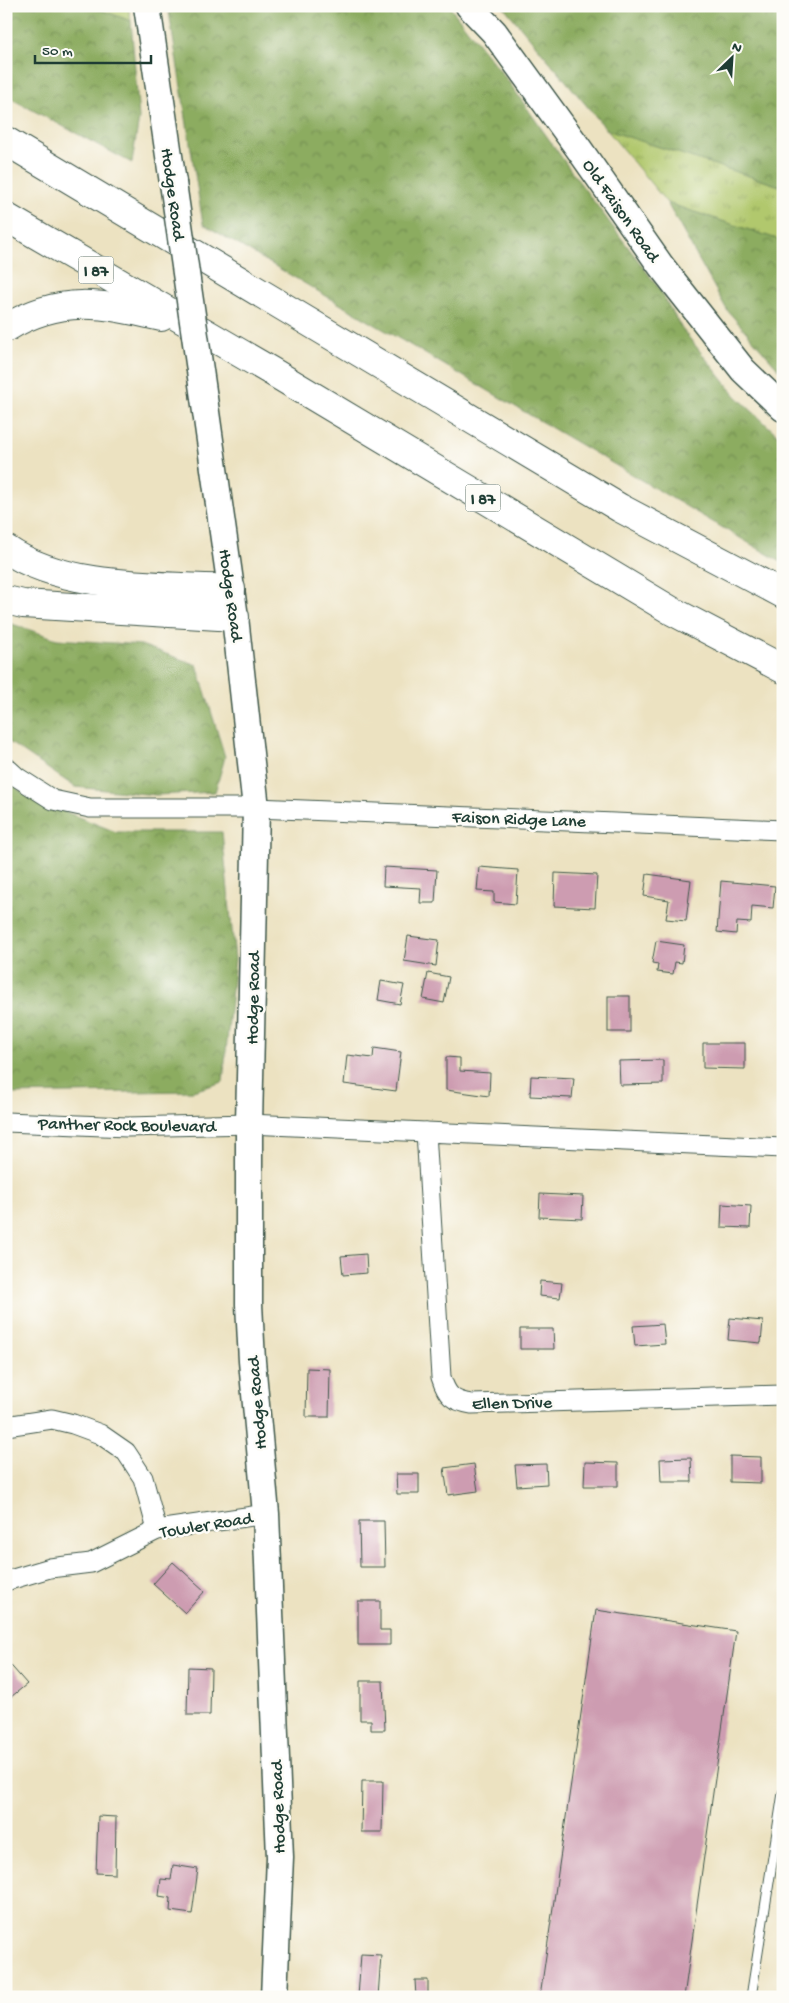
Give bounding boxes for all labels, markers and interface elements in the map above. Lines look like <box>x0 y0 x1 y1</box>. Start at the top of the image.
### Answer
scale bar <box>35 32 151 64</box>
north arrow <box>706 32 756 82</box>
text: N <box>729 39 744 58</box>
text: 50 m <box>42 43 73 61</box>
street label: Hodge Road <box>155 147 189 243</box>
street label: Old Faison Road <box>577 156 664 268</box>
road number: I 87 <box>78 256 114 284</box>
road number: I 87 <box>466 484 500 512</box>
street label: Hodge Road <box>213 548 247 644</box>
street label: Faison Ridge Lane <box>451 808 587 833</box>
street label: Hodge Road <box>243 950 266 1045</box>
street label: Panther Rock Boulevard <box>37 1114 217 1139</box>
street label: Hodge Road <box>244 1354 273 1450</box>
street label: Ellen Drive <box>472 1393 553 1416</box>
street label: Towler Road <box>158 1509 256 1544</box>
street label: Hodge Road <box>267 1758 292 1854</box>

